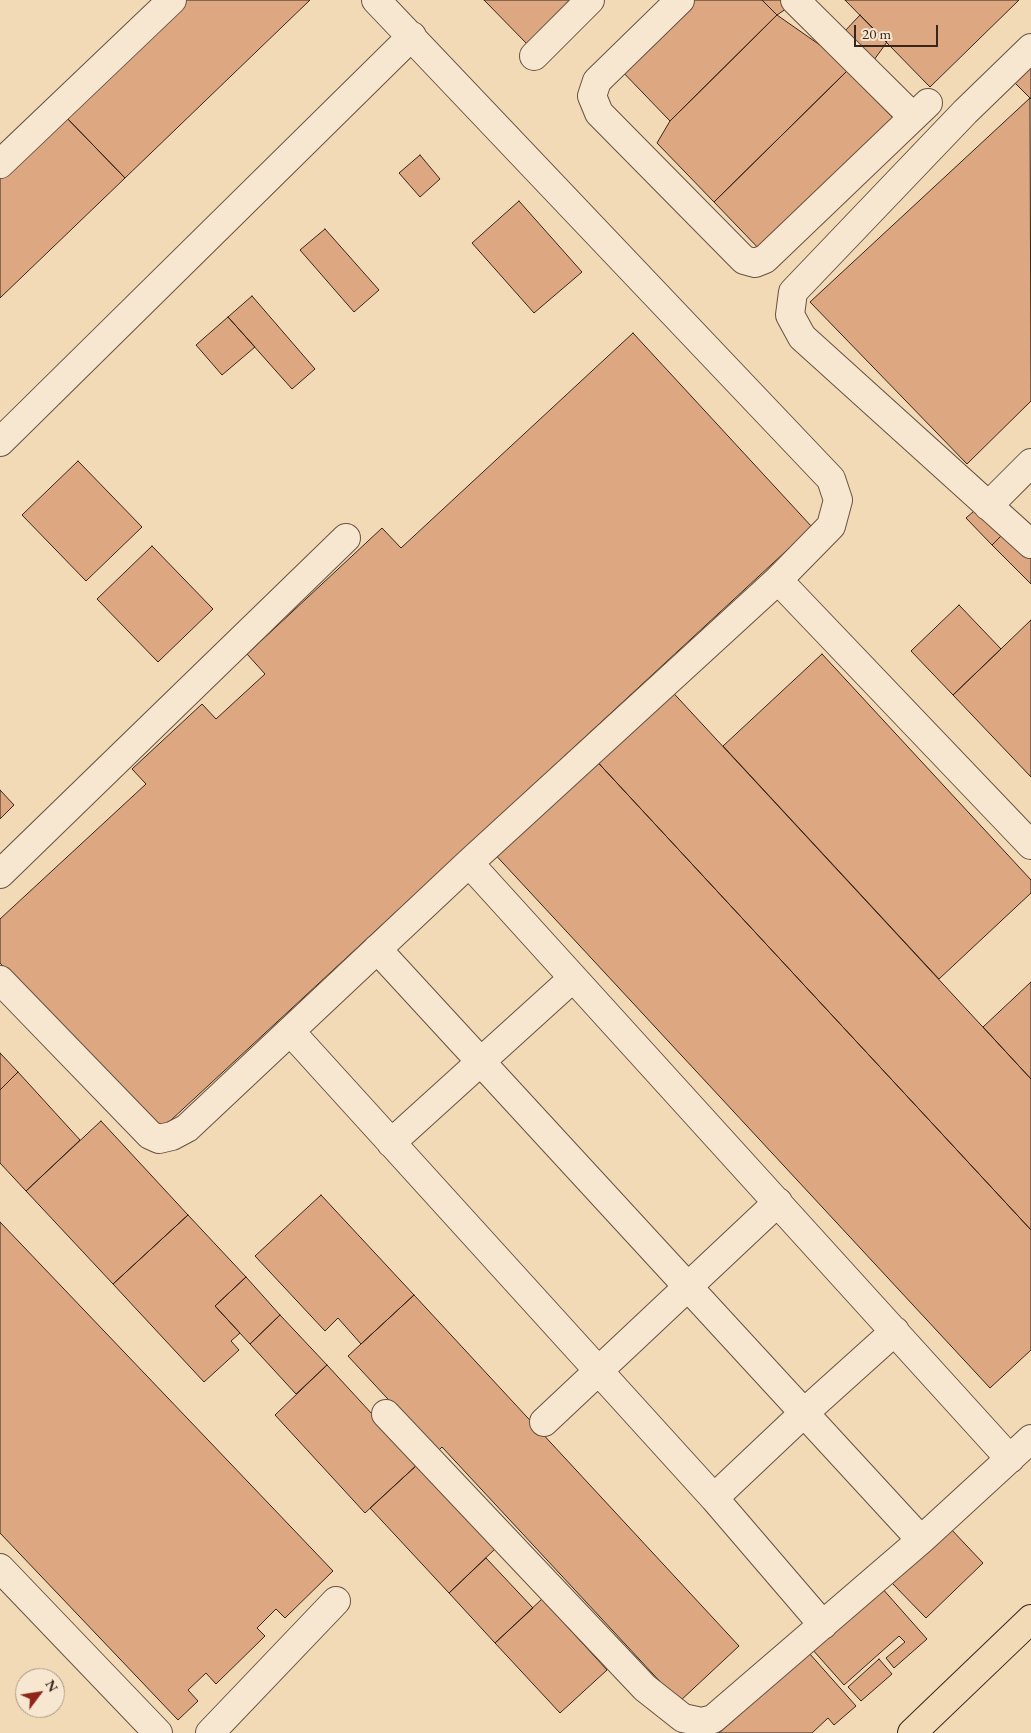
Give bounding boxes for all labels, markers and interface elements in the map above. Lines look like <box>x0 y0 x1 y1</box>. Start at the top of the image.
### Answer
scale bar <box>856 15 940 47</box>
text: 20 m <box>862 24 891 43</box>
north arrow <box>15 1668 65 1718</box>
text: N <box>41 1676 63 1695</box>

